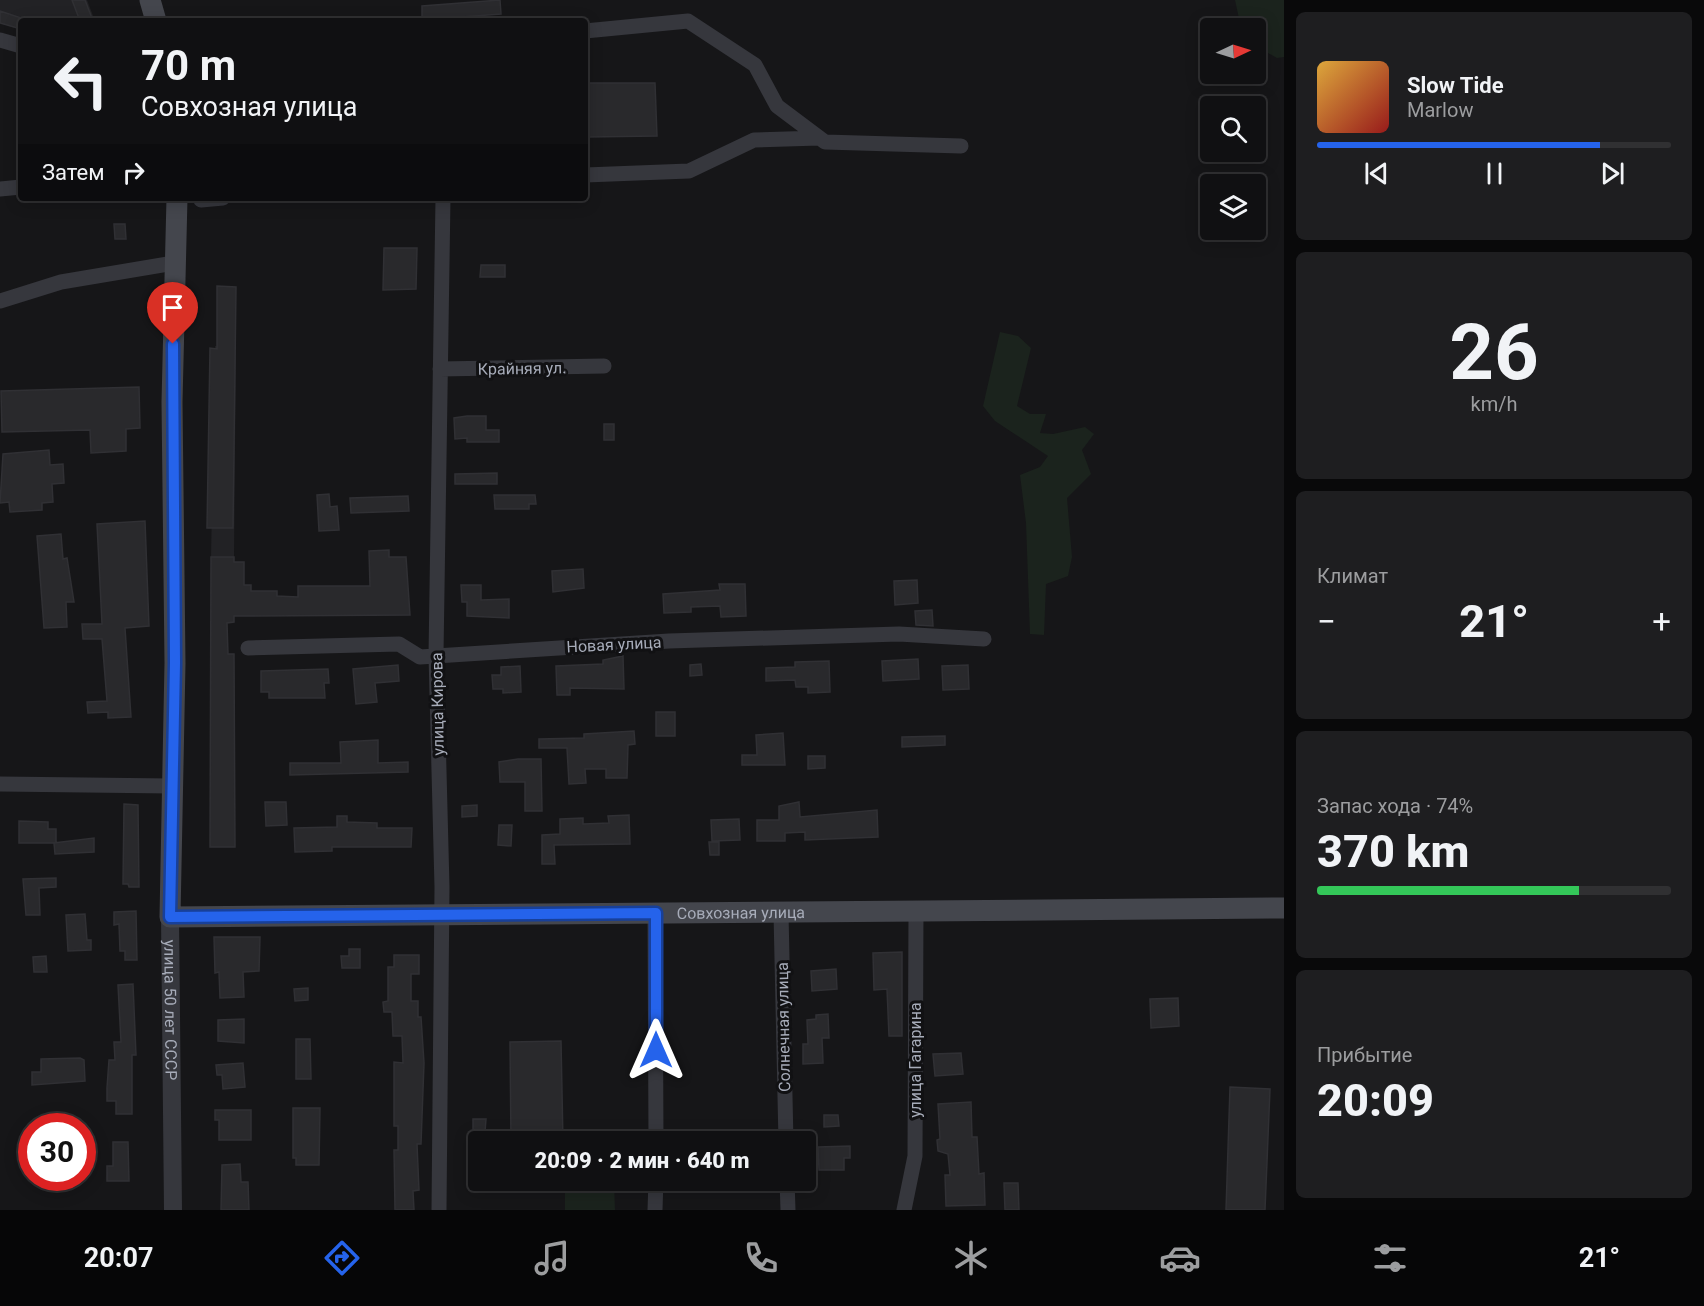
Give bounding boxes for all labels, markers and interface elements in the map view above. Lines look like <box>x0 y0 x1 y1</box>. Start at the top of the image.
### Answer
north arrow <box>1200 18 1266 84</box>
map controls <box>1200 18 1266 240</box>
text: 70 m <box>141 41 236 90</box>
icon: left <box>42 42 120 120</box>
text: Slow Tide <box>1407 73 1504 98</box>
text: Совхозная улица <box>141 91 358 123</box>
button: search <box>1200 96 1266 162</box>
text: Marlow <box>1407 98 1473 122</box>
icon: right <box>117 156 150 189</box>
icon: previous <box>1360 157 1393 190</box>
icon: pause <box>1478 157 1511 190</box>
icon: next <box>1596 157 1629 190</box>
text: Затем <box>42 160 105 185</box>
button: layers <box>1200 174 1266 240</box>
pin <box>147 282 198 344</box>
icon: arrive <box>156 291 189 324</box>
text: 26 <box>1449 307 1539 398</box>
street label: Крайняя ул. <box>478 358 566 379</box>
text: km/h <box>1471 392 1517 416</box>
text: Климат <box>1317 564 1388 588</box>
text: 21° <box>1459 595 1529 648</box>
text: − <box>1317 602 1336 641</box>
text: + <box>1652 602 1671 641</box>
street label: Новая улица <box>566 633 662 656</box>
street label: улица Кирова <box>427 652 448 756</box>
text: Запас хода · 74% <box>1317 794 1473 818</box>
text: 370 km <box>1317 825 1469 878</box>
street label: Совхозная улица <box>677 903 805 923</box>
street label: улица 50 лет СССР <box>160 940 181 1080</box>
street label: Солнечная улица <box>773 962 794 1092</box>
street label: улица Гагарина <box>906 1002 925 1118</box>
position arrow <box>624 1018 688 1082</box>
text: Прибытие <box>1317 1043 1412 1067</box>
text: 20:09 <box>1317 1074 1434 1127</box>
speed limit sign: 30 <box>18 1113 96 1191</box>
text: 20:09 · 2 мин · 640 m <box>534 1148 750 1173</box>
icon: directions <box>321 1237 363 1279</box>
icon: music <box>531 1237 573 1279</box>
icon: phone <box>740 1237 782 1279</box>
icon: climate <box>950 1237 992 1279</box>
icon: car <box>1159 1237 1201 1279</box>
icon: filters <box>1369 1237 1411 1279</box>
text: 20:07 <box>84 1242 153 1274</box>
text: 21° <box>1579 1242 1620 1274</box>

